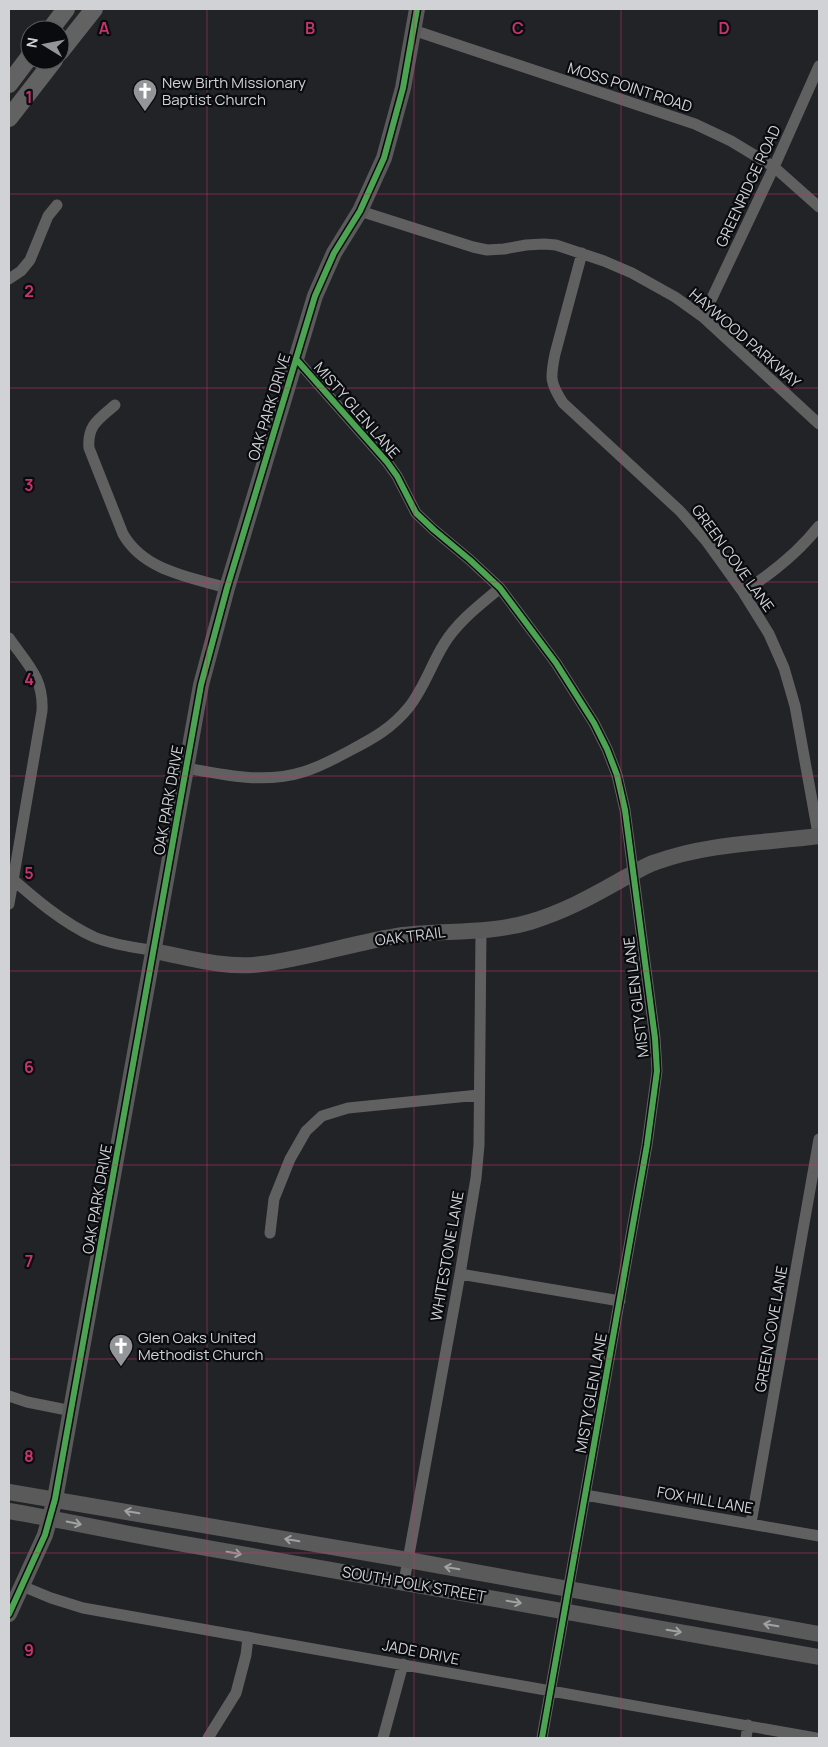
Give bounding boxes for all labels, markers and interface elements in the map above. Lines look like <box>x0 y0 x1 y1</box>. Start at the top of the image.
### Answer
text: A <box>99 17 110 39</box>
text: B <box>305 17 315 39</box>
text: C <box>512 17 524 39</box>
text: D <box>718 17 730 39</box>
north arrow <box>20 20 70 70</box>
text: N <box>21 36 42 49</box>
street label: MOSS POINT ROAD <box>565 57 695 117</box>
place label: New Birth Missionary Baptist Church <box>162 72 306 110</box>
church icon: New Birth Missionary Baptist Church <box>132 78 158 112</box>
text: 1 <box>25 86 33 108</box>
street label: GREENRIDGE ROAD <box>711 122 785 250</box>
text: 2 <box>24 280 34 302</box>
street label: HAYWOOD PARKWAY <box>685 284 806 393</box>
street label: OAK PARK DRIVE <box>243 351 295 463</box>
street label: MISTY GLEN LANE <box>309 357 405 463</box>
text: 3 <box>24 474 34 496</box>
street label: GREEN COVE LANE <box>687 500 779 616</box>
text: 4 <box>24 668 34 690</box>
street label: OAK PARK DRIVE <box>148 743 188 857</box>
text: 5 <box>24 862 34 884</box>
street label: OAK TRAIL <box>374 921 447 951</box>
street label: MISTY GLEN LANE <box>618 935 654 1059</box>
text: 6 <box>24 1056 34 1078</box>
street label: OAK PARK DRIVE <box>77 1142 117 1256</box>
street label: WHITESTONE LANE <box>425 1189 469 1323</box>
text: 7 <box>25 1250 33 1272</box>
street label: GREEN COVE LANE <box>750 1264 792 1394</box>
place label: Glen Oaks United Methodist Church <box>138 1327 264 1365</box>
street label: MISTY GLEN LANE <box>570 1331 612 1455</box>
church icon: Glen Oaks United Methodist Church <box>108 1333 134 1367</box>
text: 8 <box>24 1445 34 1467</box>
street label: FOX HILL LANE <box>655 1481 755 1519</box>
one-way arrow <box>125 1507 141 1517</box>
one-way arrow <box>66 1518 82 1528</box>
one-way arrow <box>285 1535 301 1545</box>
one-way arrow <box>225 1548 241 1558</box>
street label: SOUTH POLK STREET <box>340 1561 488 1607</box>
one-way arrow <box>445 1563 461 1572</box>
one-way arrow <box>506 1598 522 1607</box>
one-way arrow <box>764 1620 780 1629</box>
one-way arrow <box>666 1626 682 1636</box>
street label: JADE DRIVE <box>381 1634 461 1670</box>
text: 9 <box>24 1639 34 1661</box>

